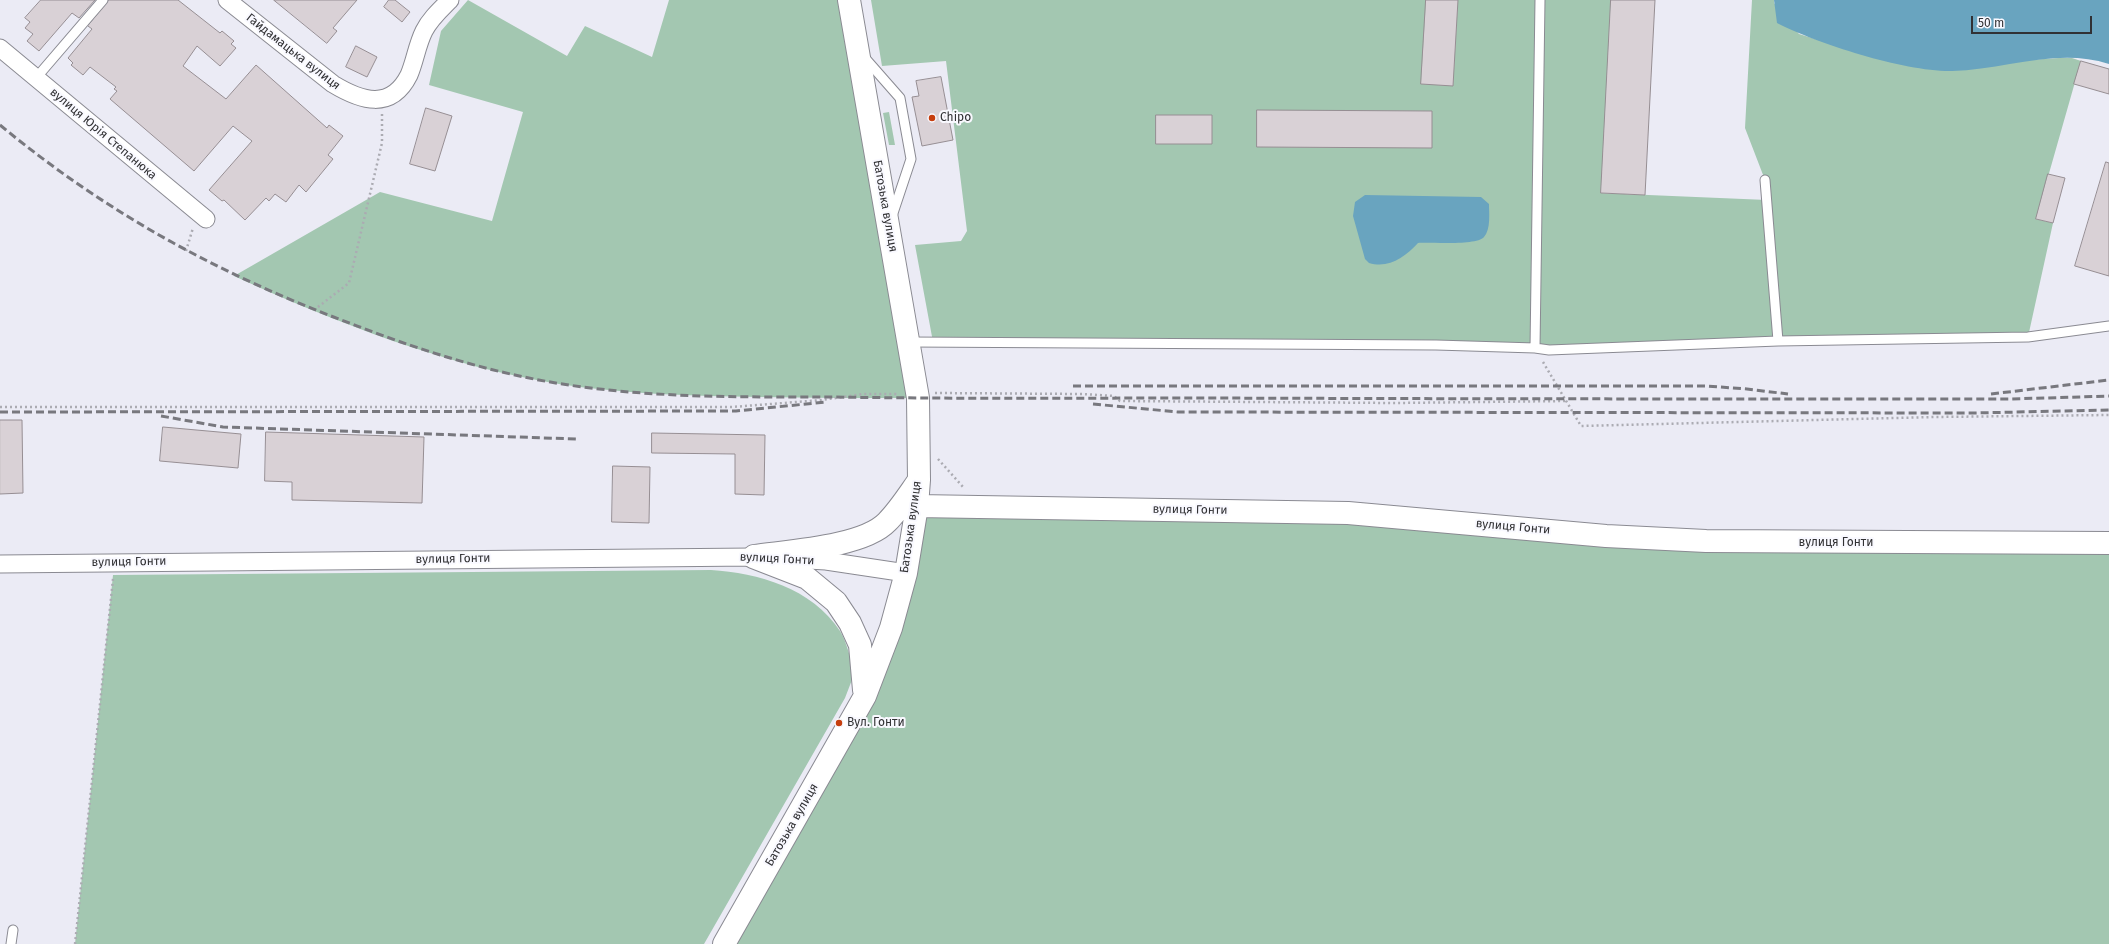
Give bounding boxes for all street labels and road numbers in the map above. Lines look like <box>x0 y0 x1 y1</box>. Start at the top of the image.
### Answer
street label: Гайдамацька вулиця <box>243 11 343 93</box>
street label: вулиця Юрія Степанюка <box>47 85 159 183</box>
street label: Батозька вулиця <box>870 159 900 253</box>
street label: Батозька вулиця <box>897 480 925 574</box>
street label: вулиця Гонти <box>1152 502 1228 518</box>
street label: вулиця Гонти <box>1475 517 1551 537</box>
street label: вулиця Гонти <box>1799 536 1873 550</box>
street label: вулиця Гонти <box>739 550 815 568</box>
street label: вулиця Гонти <box>415 551 491 567</box>
street label: вулиця Гонти <box>91 554 167 570</box>
street label: Батозька вулиця <box>762 781 822 869</box>

